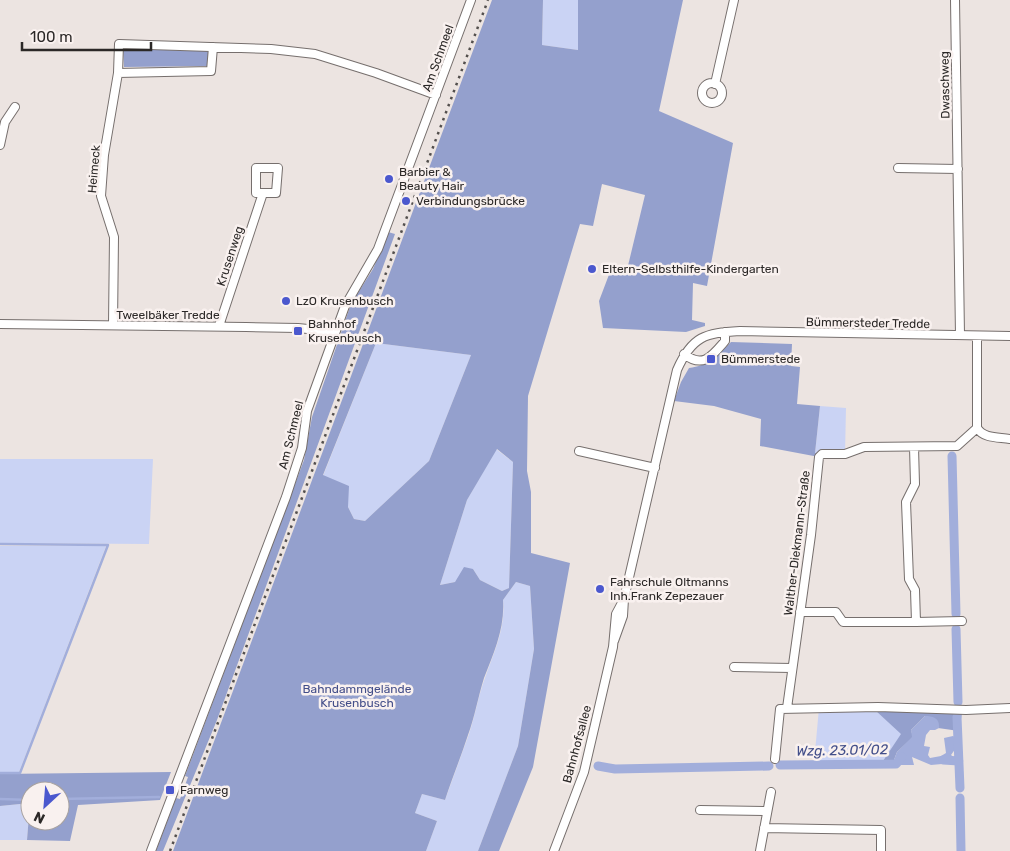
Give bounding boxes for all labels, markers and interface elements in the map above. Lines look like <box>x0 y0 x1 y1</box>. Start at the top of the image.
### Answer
scale bar <box>22 20 151 52</box>
street label: Am Schmeel <box>419 23 457 93</box>
text: 100 m <box>30 28 72 46</box>
street label: Dwaschweg <box>937 51 953 119</box>
street label: Heimeck <box>85 143 103 194</box>
place label: Barbier & Beauty Hair <box>399 165 465 193</box>
marker: Barbier & Beauty Hair <box>383 173 395 185</box>
place label: Verbindungsbrücke <box>416 194 525 208</box>
marker: Verbindungsbrücke <box>400 195 412 207</box>
street label: Krusenweg <box>214 224 246 288</box>
place label: Eltern-Selbsthilfe-Kindergarten <box>602 262 779 276</box>
marker: Eltern-Selbsthilfe-Kindergarten <box>586 263 598 275</box>
place label: LzO Krusenbusch <box>296 294 393 308</box>
marker: LzO Krusenbusch <box>280 295 292 307</box>
street label: Tweelbäker Tredde <box>116 308 220 322</box>
street label: Bümmersteder Tredde <box>806 315 931 331</box>
place label: Bahnhof Krusenbusch <box>308 317 382 345</box>
marker: Bahnhof Krusenbusch <box>292 325 304 337</box>
place label: Bümmerstede <box>721 352 801 366</box>
marker: Bümmerstede <box>705 353 717 365</box>
street label: Am Schmeel <box>276 399 306 471</box>
street label: Walther-Diekmann-Straße <box>781 469 813 616</box>
place label: Fahrschule Oltmanns Inh.Frank Zepezauer <box>610 575 729 603</box>
marker: Fahrschule Oltmanns Inh.Frank Zepezauer <box>594 583 606 595</box>
park label: Bahndammgelände Krusenbusch <box>303 682 412 710</box>
street label: Bahnhofsallee <box>560 703 594 784</box>
water label: Wzg. 23.01/02 <box>796 741 889 760</box>
north arrow <box>20 781 70 831</box>
place label: Farnweg <box>180 783 228 797</box>
marker: Farnweg <box>164 784 176 796</box>
text: N <box>31 807 48 827</box>

